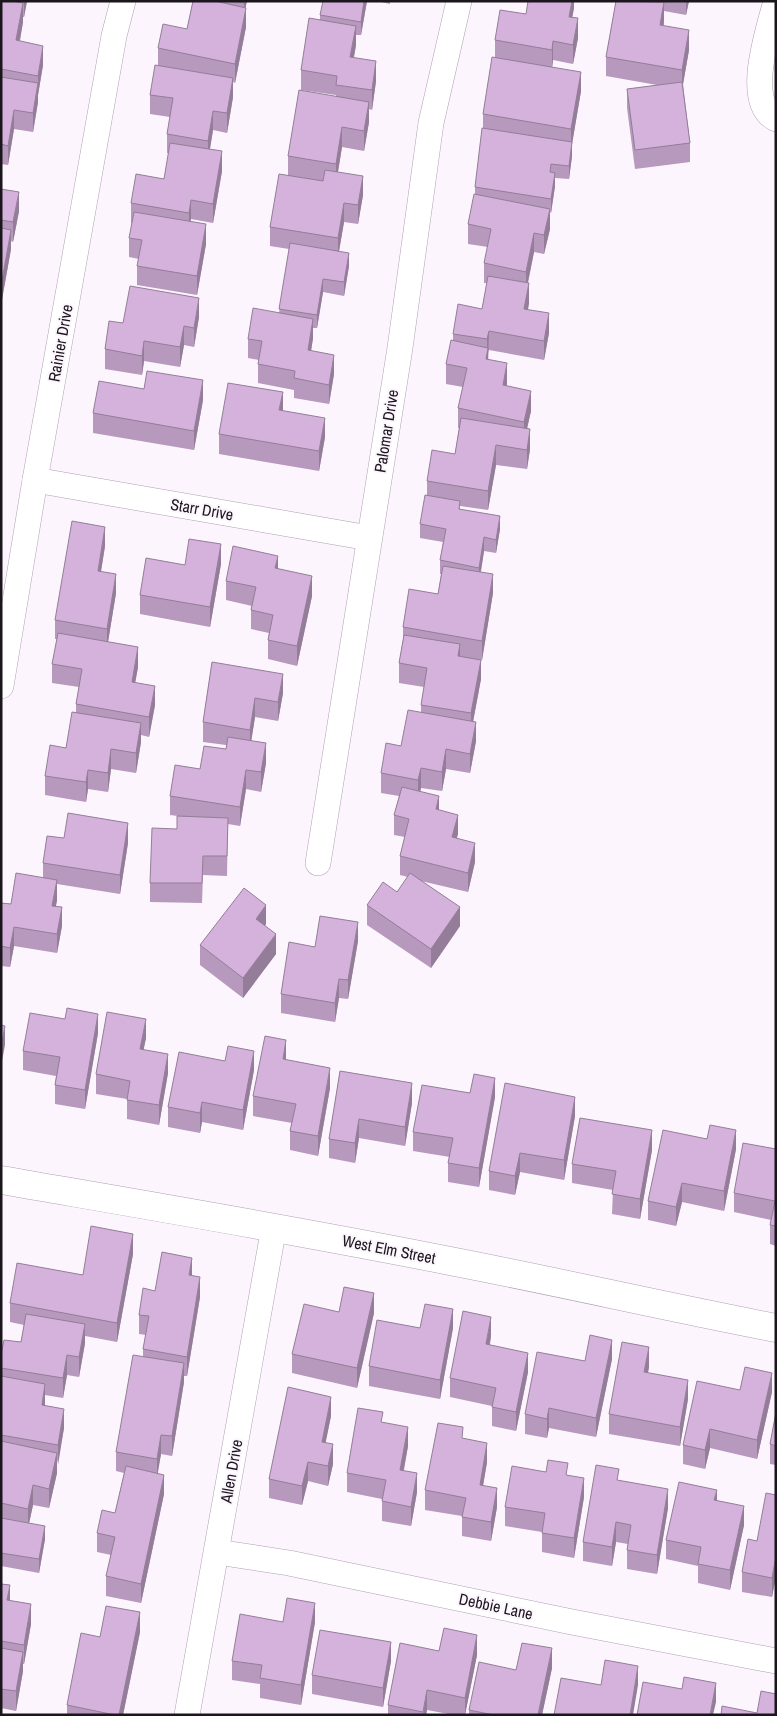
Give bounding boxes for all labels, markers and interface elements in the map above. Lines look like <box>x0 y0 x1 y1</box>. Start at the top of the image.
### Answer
street label: Rainier Drive <box>42 303 78 383</box>
street label: Palomar Drive <box>369 388 403 474</box>
street label: Starr Drive <box>169 493 235 525</box>
street label: West Elm Street <box>340 1229 438 1269</box>
street label: Allen Drive <box>214 1437 247 1505</box>
street label: Debbie Lane <box>457 1587 535 1625</box>

